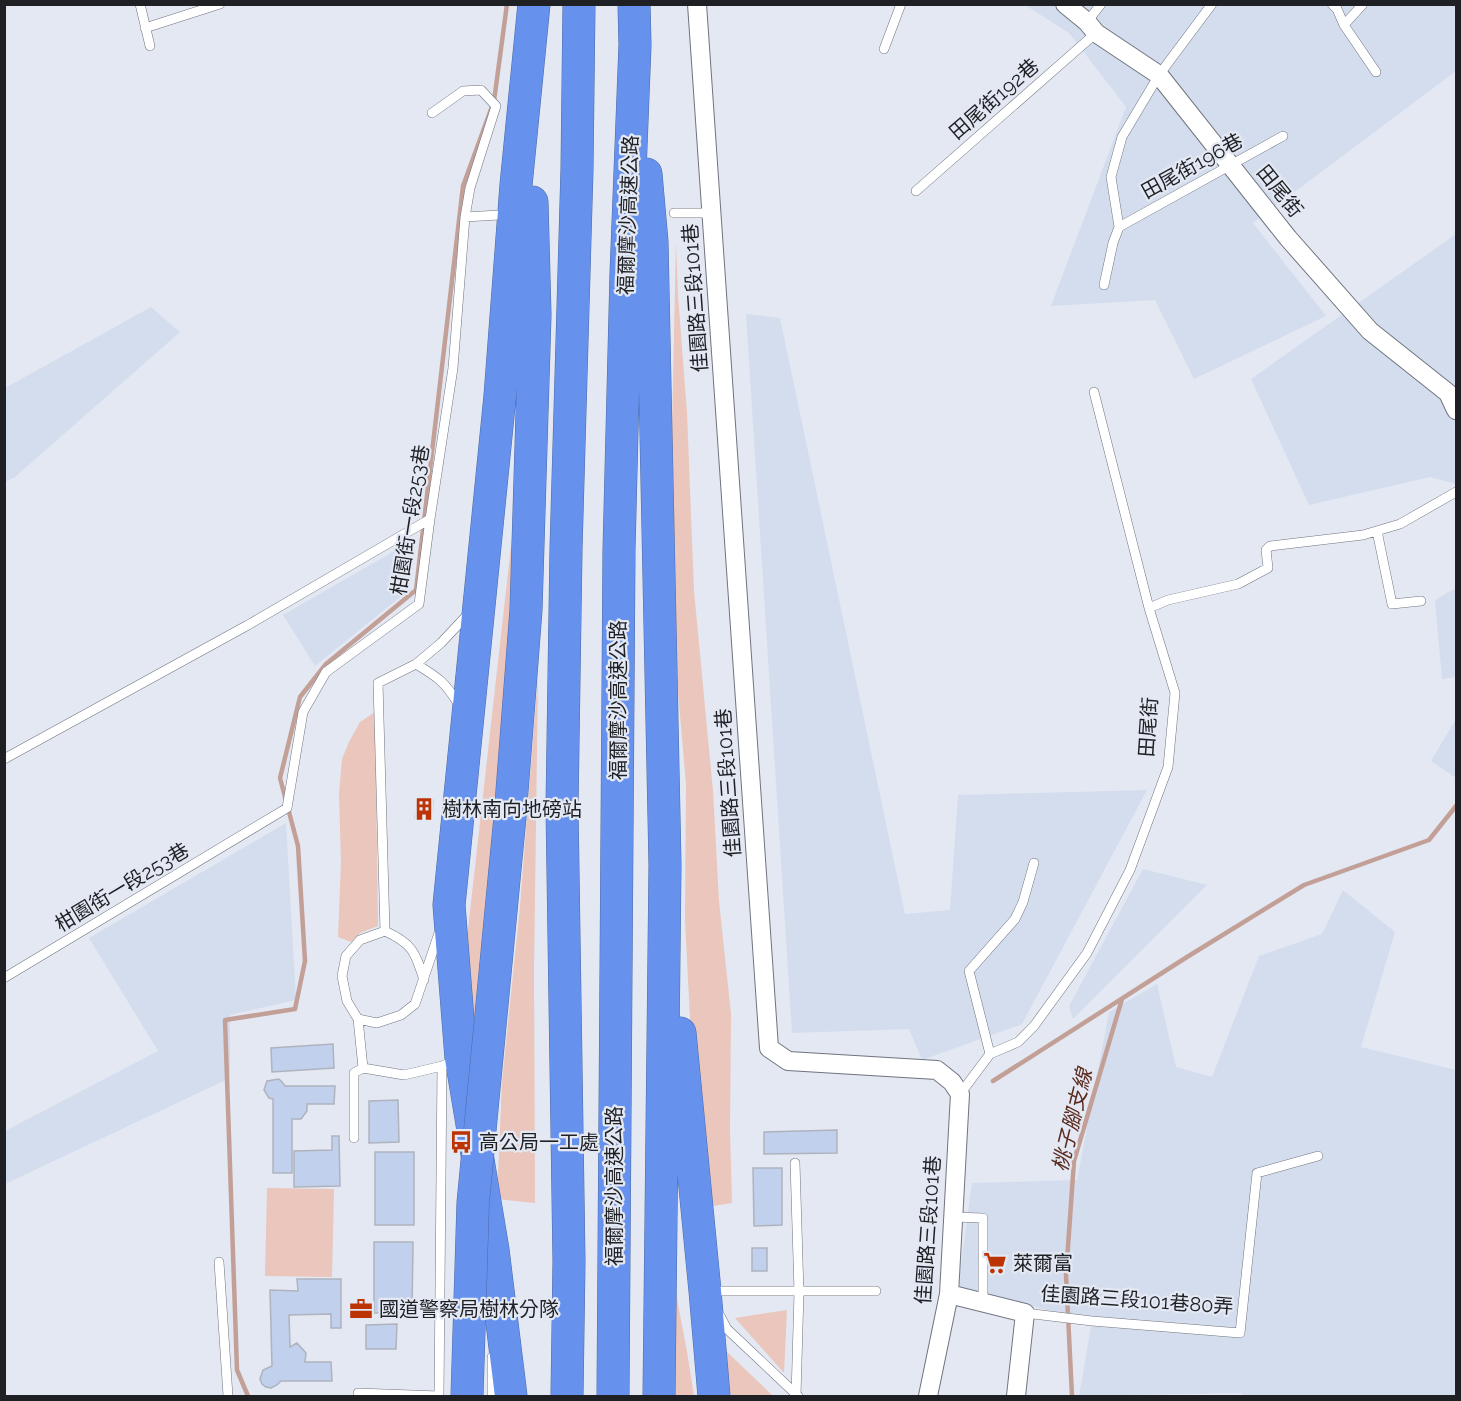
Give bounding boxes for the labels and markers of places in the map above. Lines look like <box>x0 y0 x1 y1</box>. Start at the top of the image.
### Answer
building icon: 樹林南向地磅站 <box>411 796 437 822</box>
place label: 樹林南向地磅站 <box>442 797 582 821</box>
bus stop icon: 高公局一工處 <box>448 1129 474 1155</box>
place label: 高公局一工處 <box>479 1130 599 1154</box>
supermarket icon: 萊爾富 <box>982 1250 1008 1276</box>
place label: 萊爾富 <box>1013 1251 1073 1275</box>
office icon: 國道警察局樹林分隊 <box>348 1296 374 1322</box>
place label: 國道警察局樹林分隊 <box>379 1297 559 1321</box>

